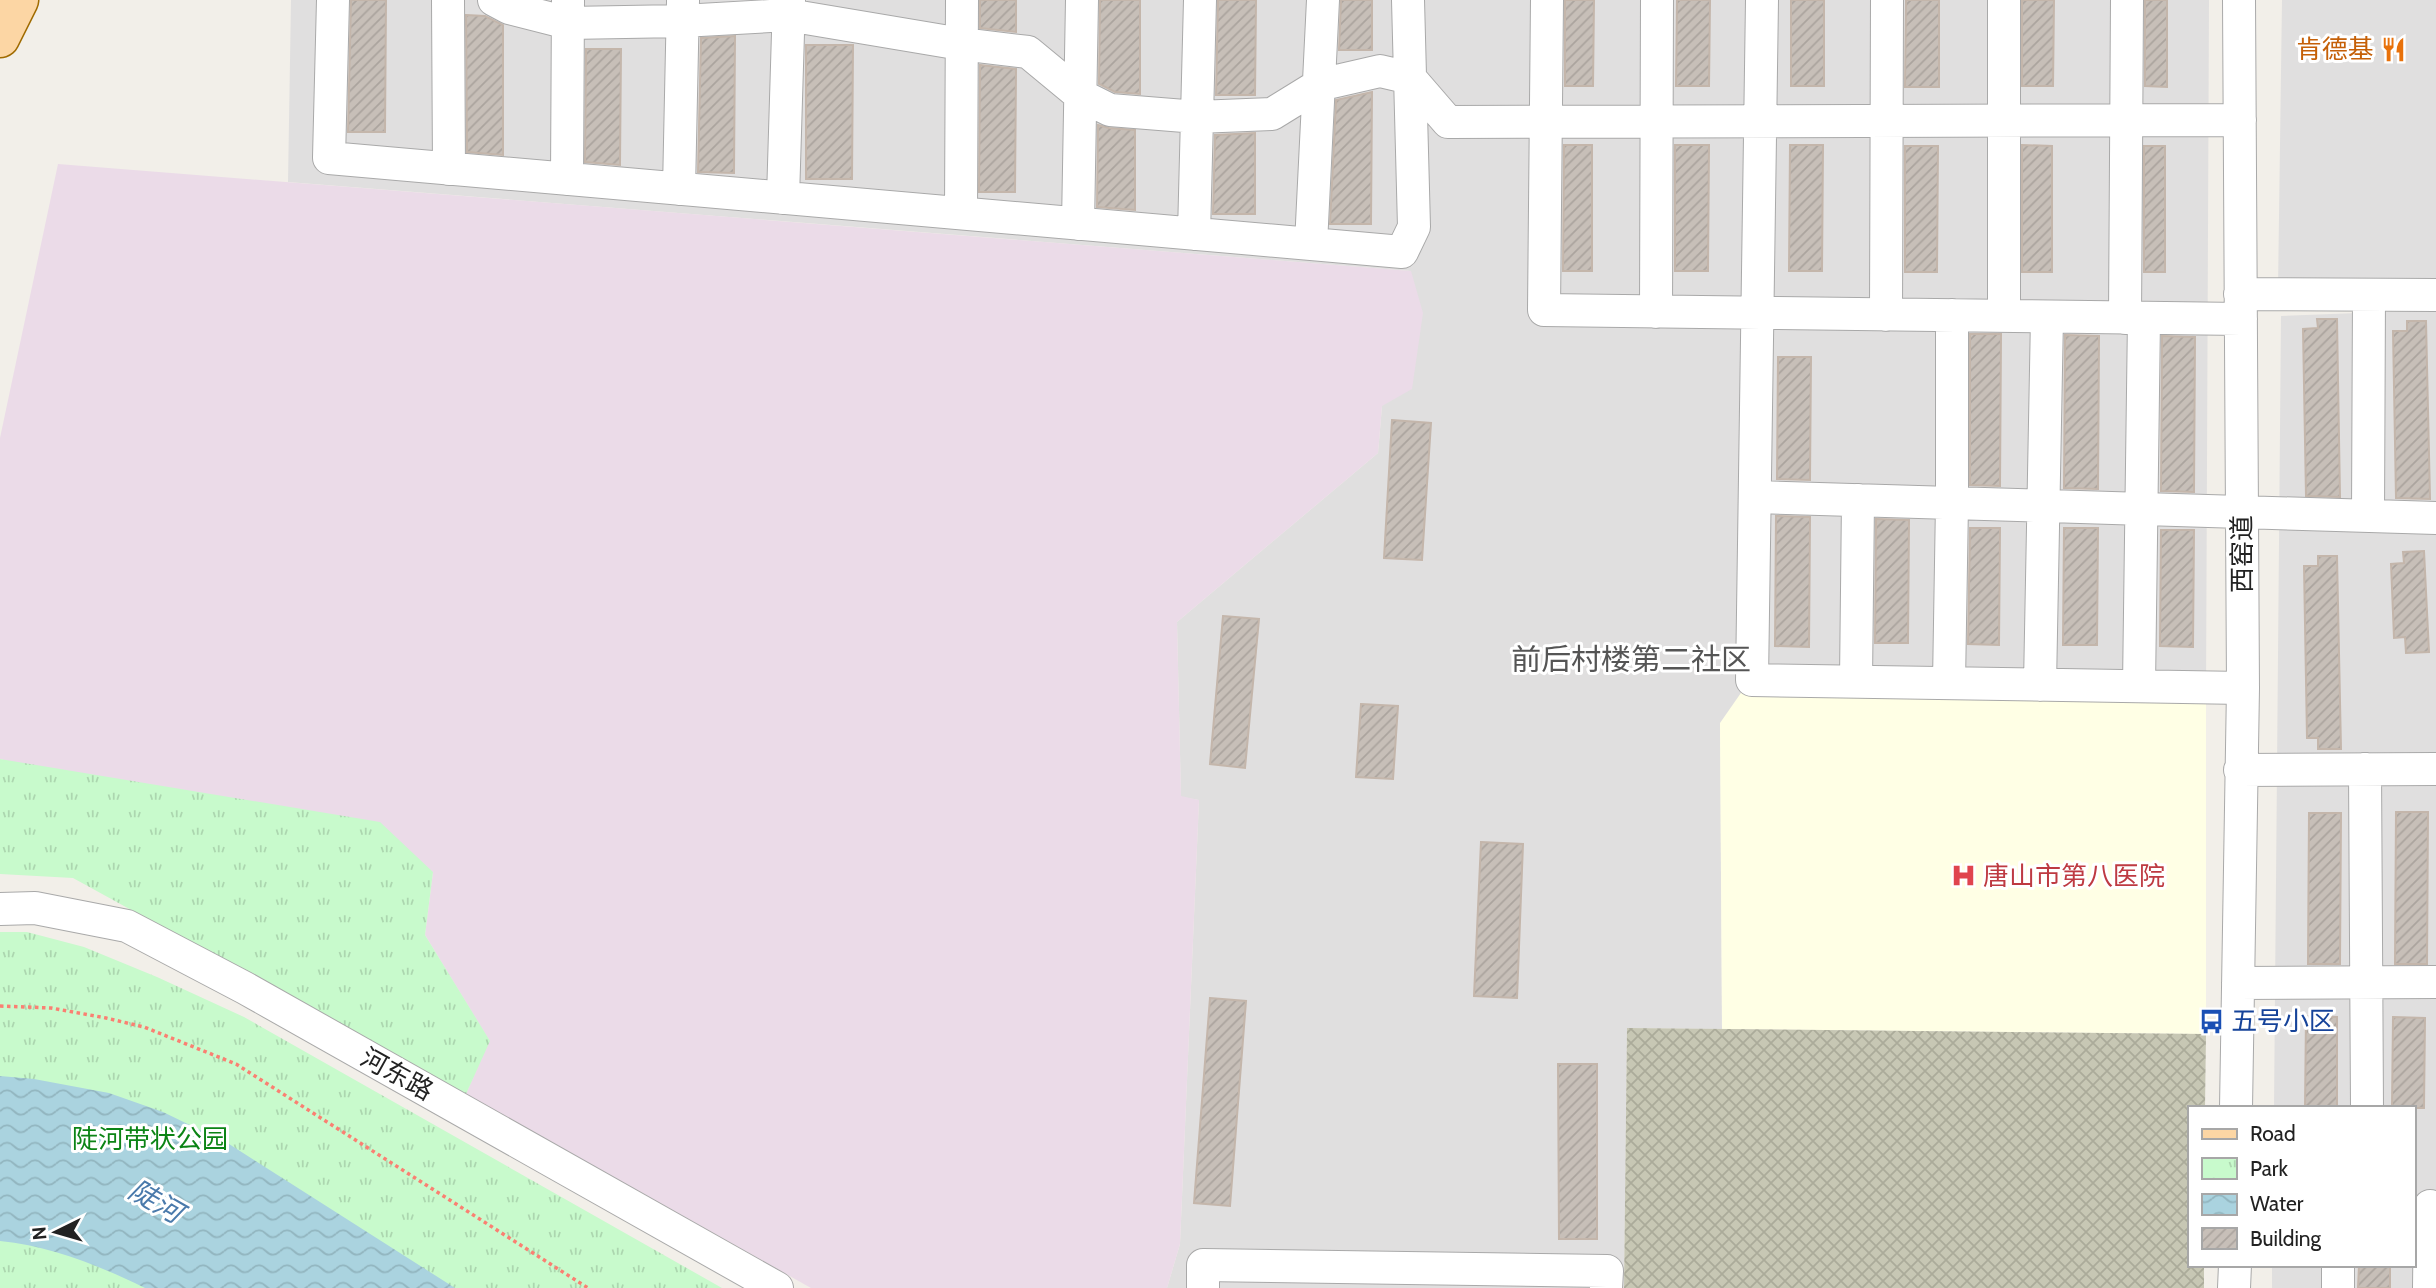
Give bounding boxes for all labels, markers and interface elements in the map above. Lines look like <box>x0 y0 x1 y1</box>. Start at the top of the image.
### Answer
place label: 肯德基 <box>2296 33 2374 65</box>
restaurant icon: 肯德基 <box>2380 35 2408 63</box>
street label: 西窑道 <box>2226 515 2258 593</box>
district label: 前后村楼第二社区 <box>1511 641 1751 678</box>
place label: 唐山市第八医院 <box>1983 860 2165 892</box>
hospital icon: 唐山市第八医院 <box>1949 862 1977 890</box>
place label: 五号小区 <box>2231 1005 2335 1037</box>
bus stop icon: 五号小区 <box>2197 1007 2225 1035</box>
street label: 河东路 <box>355 1041 439 1107</box>
legend <box>2188 1106 2415 1267</box>
text: Road <box>2250 1121 2296 1146</box>
park label: 陡河带状公园 <box>72 1123 228 1155</box>
text: Park <box>2250 1156 2288 1181</box>
water label: 陡河 <box>123 1172 193 1232</box>
text: Water <box>2250 1191 2304 1216</box>
north arrow <box>21 1197 91 1267</box>
text: N <box>28 1226 52 1241</box>
text: Building <box>2250 1226 2322 1251</box>

